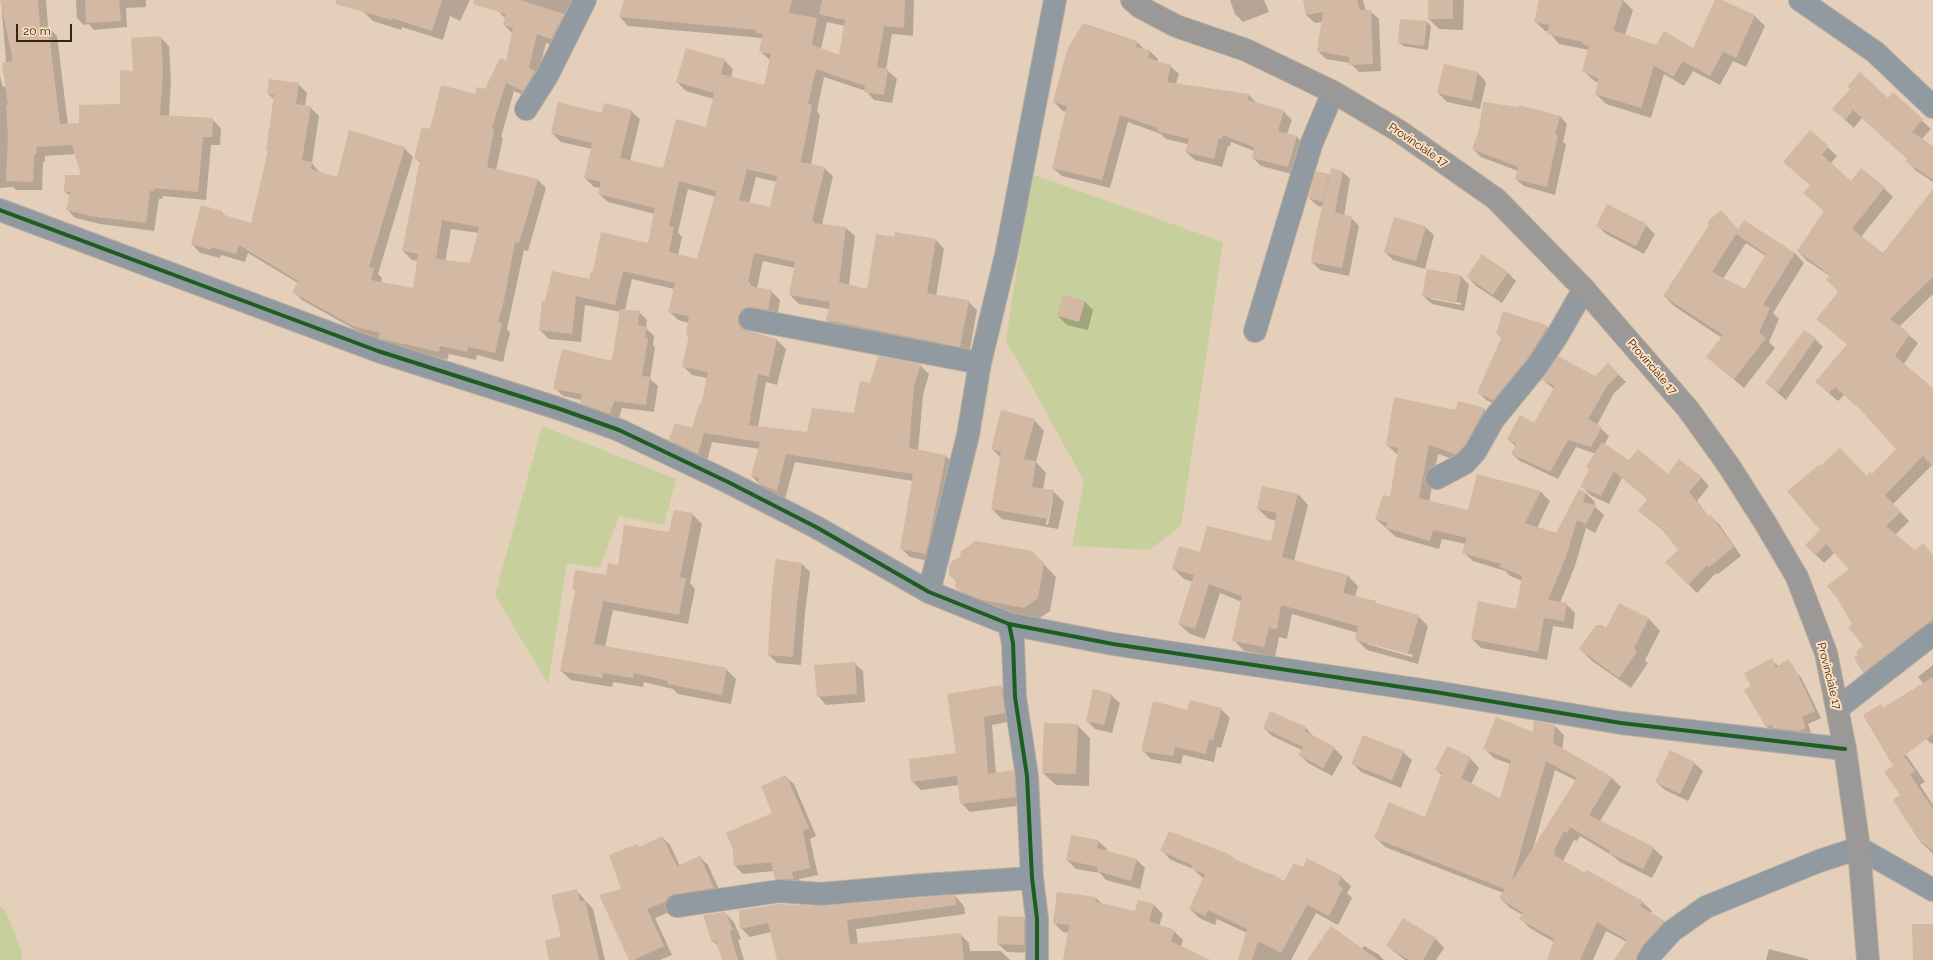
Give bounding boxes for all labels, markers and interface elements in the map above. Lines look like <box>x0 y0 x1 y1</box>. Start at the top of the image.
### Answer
scale bar <box>18 16 74 42</box>
text: 20 m <box>23 24 51 38</box>
street label: Provinciale 17 <box>1386 120 1450 170</box>
street label: Provinciale 17 <box>1624 337 1680 397</box>
street label: Provinciale 17 <box>1814 641 1844 711</box>

